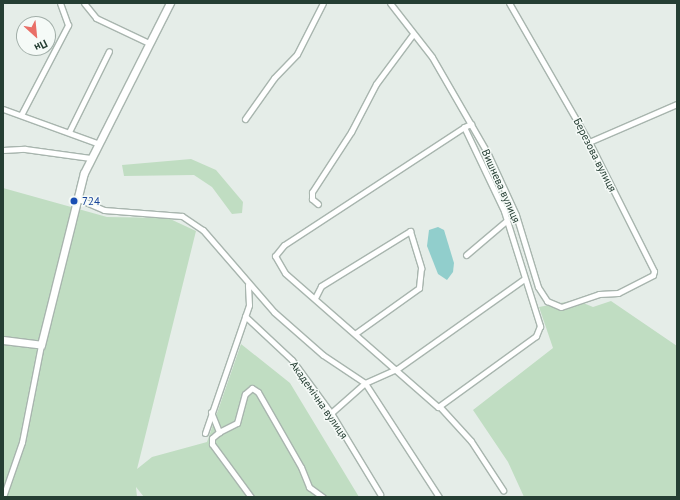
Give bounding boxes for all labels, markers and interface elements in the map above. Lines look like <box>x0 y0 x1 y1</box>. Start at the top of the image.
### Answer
north arrow <box>16 16 56 56</box>
text: Пн <box>32 37 50 55</box>
street label: Березова вулиця <box>571 116 619 194</box>
street label: Вишнева вулиця <box>479 147 523 225</box>
place label: 724 <box>82 194 100 208</box>
marker: 724 <box>69 196 79 206</box>
street label: Академічна вулиця <box>287 359 351 441</box>

